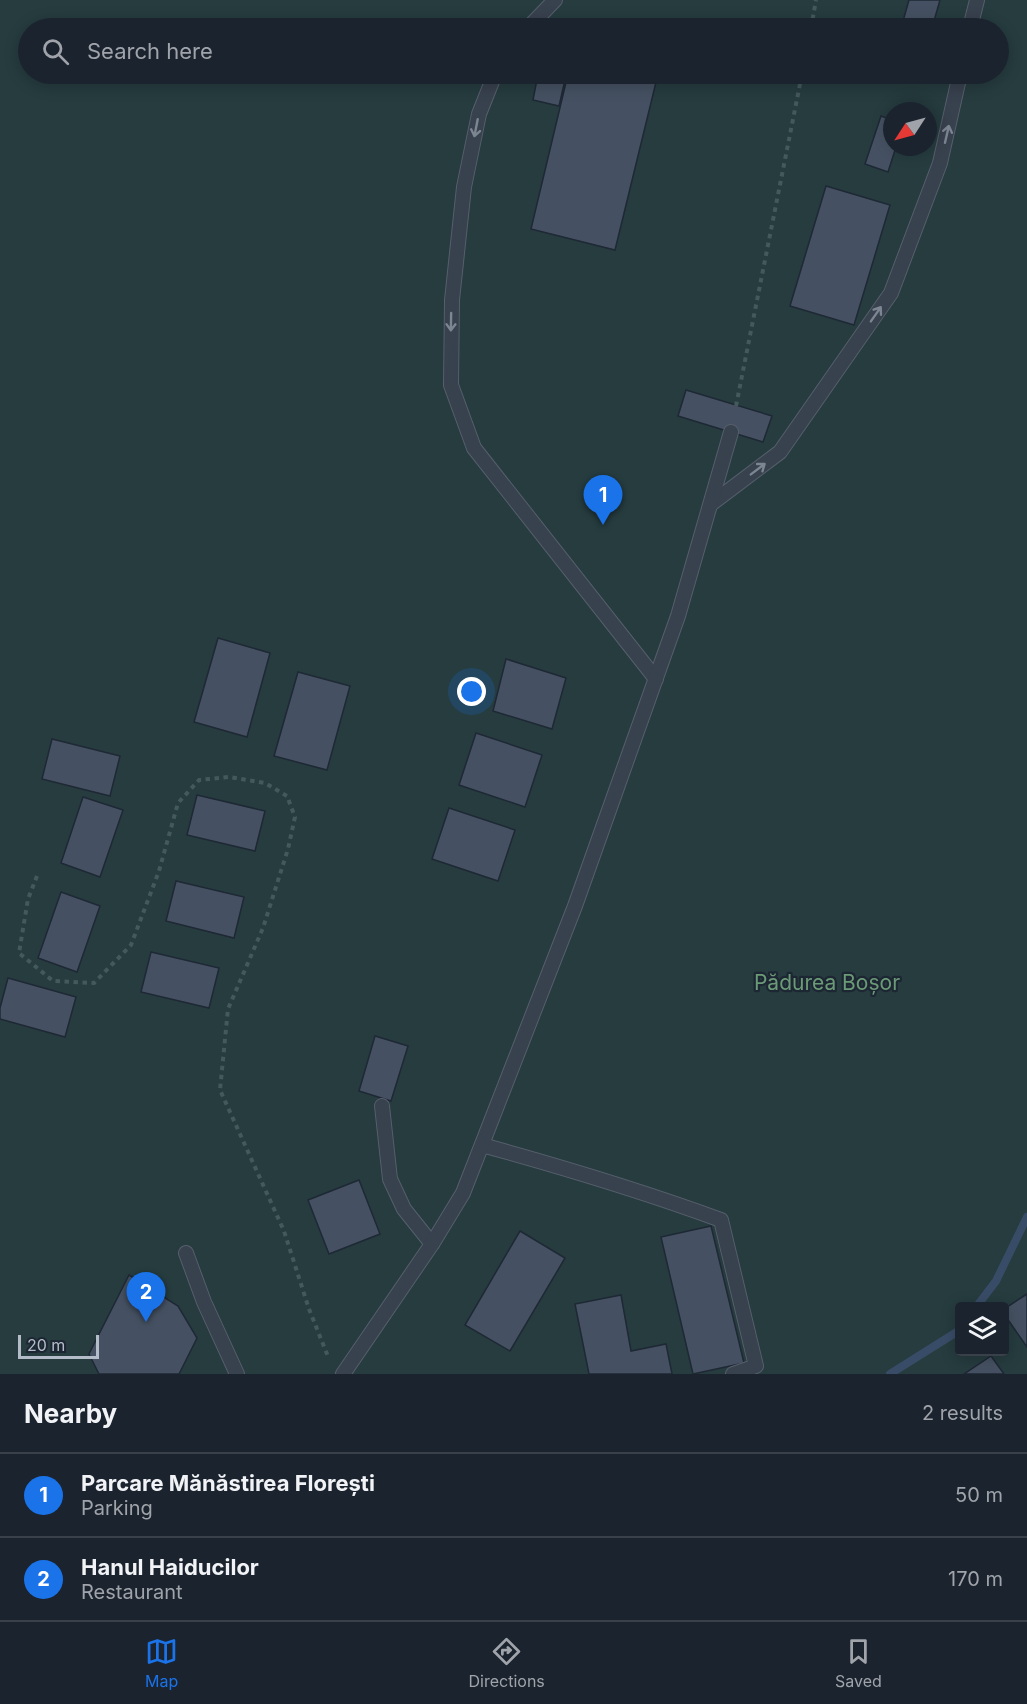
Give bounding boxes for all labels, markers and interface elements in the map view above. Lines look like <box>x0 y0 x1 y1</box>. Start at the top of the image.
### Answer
search box <box>18 18 1009 84</box>
icon: search <box>39 35 72 68</box>
text: Search here <box>87 38 213 64</box>
north arrow <box>883 102 937 156</box>
one-way arrow <box>470 118 481 138</box>
one-way arrow <box>941 125 953 144</box>
one-way arrow <box>870 307 882 323</box>
one-way arrow <box>446 311 457 331</box>
one-way arrow <box>750 462 766 475</box>
pin: 1 <box>584 476 622 525</box>
your location <box>457 677 486 706</box>
park label: Pădurea Boșor <box>754 970 900 995</box>
pin: 2 <box>126 1272 166 1322</box>
map controls <box>955 1302 1009 1356</box>
button: layers <box>955 1302 1009 1356</box>
scale bar <box>18 1332 99 1360</box>
text: 20 m <box>27 1335 65 1355</box>
text: Nearby <box>24 1398 117 1429</box>
text: 2 results <box>922 1401 1003 1425</box>
text: Parcare Mănăstirea Florești <box>81 1470 375 1496</box>
text: 1 <box>39 1483 48 1507</box>
text: 50 m <box>955 1483 1003 1507</box>
text: Parking <box>81 1496 153 1520</box>
text: Hanul Haiducilor <box>81 1554 259 1580</box>
text: 2 <box>37 1567 50 1591</box>
text: 170 m <box>948 1567 1003 1591</box>
text: Restaurant <box>81 1580 183 1604</box>
tab: Map <box>145 1635 178 1691</box>
tab: Directions <box>469 1635 545 1691</box>
tab: Saved <box>835 1635 882 1691</box>

